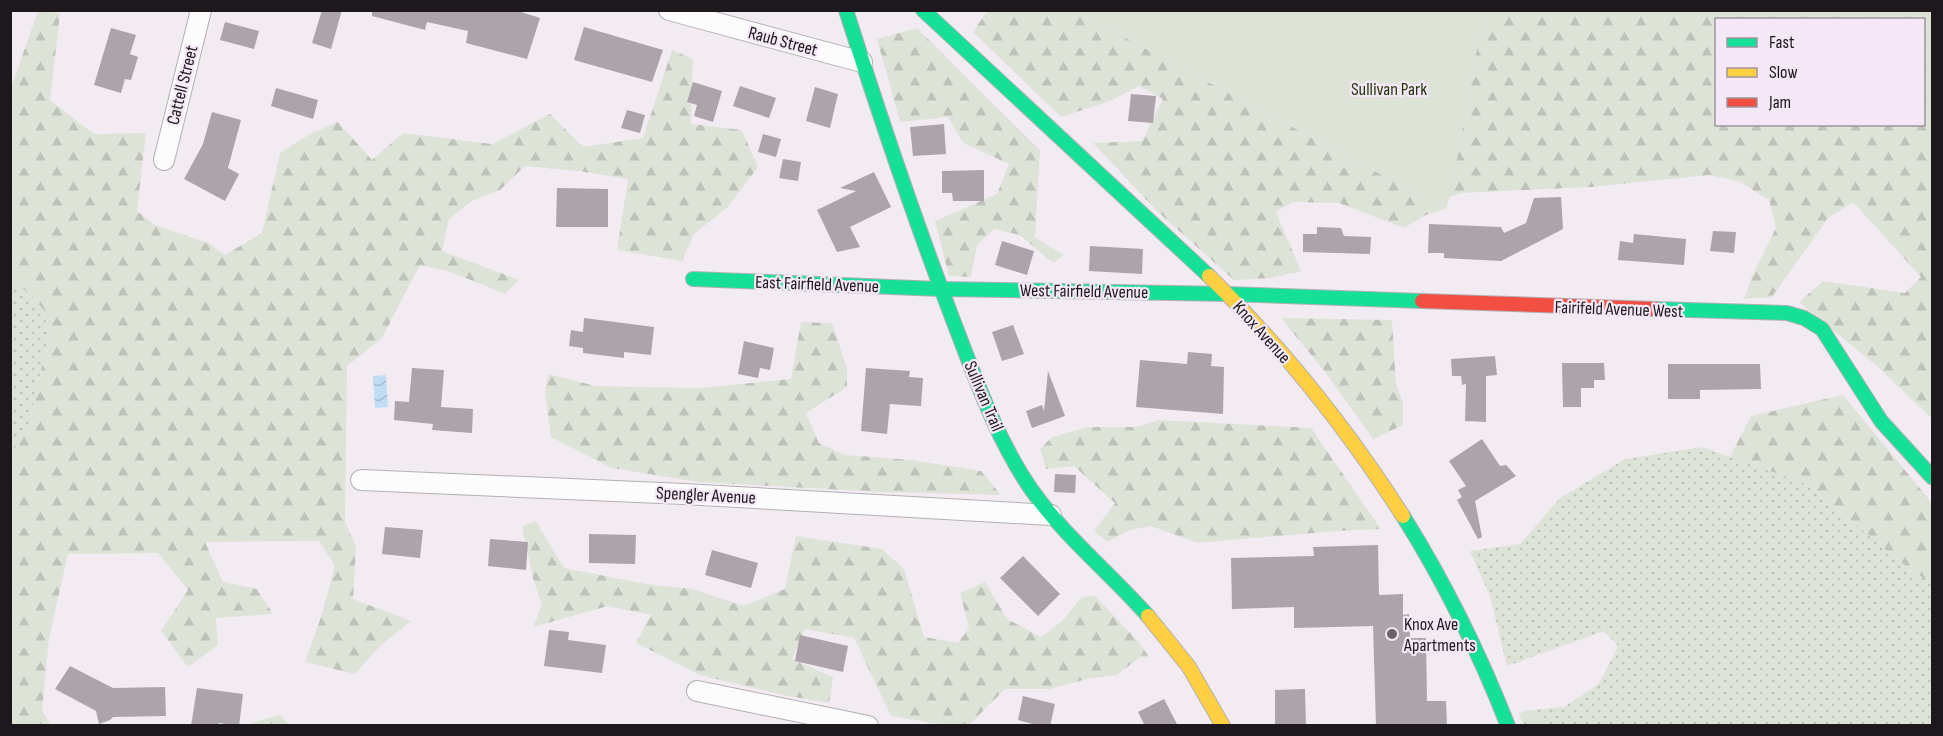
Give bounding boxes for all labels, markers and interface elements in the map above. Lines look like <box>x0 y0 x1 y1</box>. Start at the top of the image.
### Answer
legend <box>1715 18 1925 126</box>
street label: Raub Street <box>746 22 820 61</box>
text: Fast <box>1769 32 1795 53</box>
street label: Cattell Street <box>163 43 203 127</box>
text: Slow <box>1769 62 1798 83</box>
park label: Sullivan Park <box>1351 79 1427 100</box>
text: Jam <box>1768 92 1791 113</box>
street label: East Fairfield Avenue <box>755 272 879 297</box>
street label: West Fairfield Avenue <box>1020 280 1148 303</box>
street label: Knox Avenue <box>1228 297 1295 368</box>
street label: Fairifeld Avenue West <box>1554 297 1684 322</box>
street label: Sullivan Trail <box>959 358 1008 435</box>
street label: Spengler Avenue <box>656 482 756 509</box>
place label: Knox Ave Apartments <box>1403 614 1476 656</box>
marker: Knox Ave Apartments <box>1385 627 1399 641</box>

